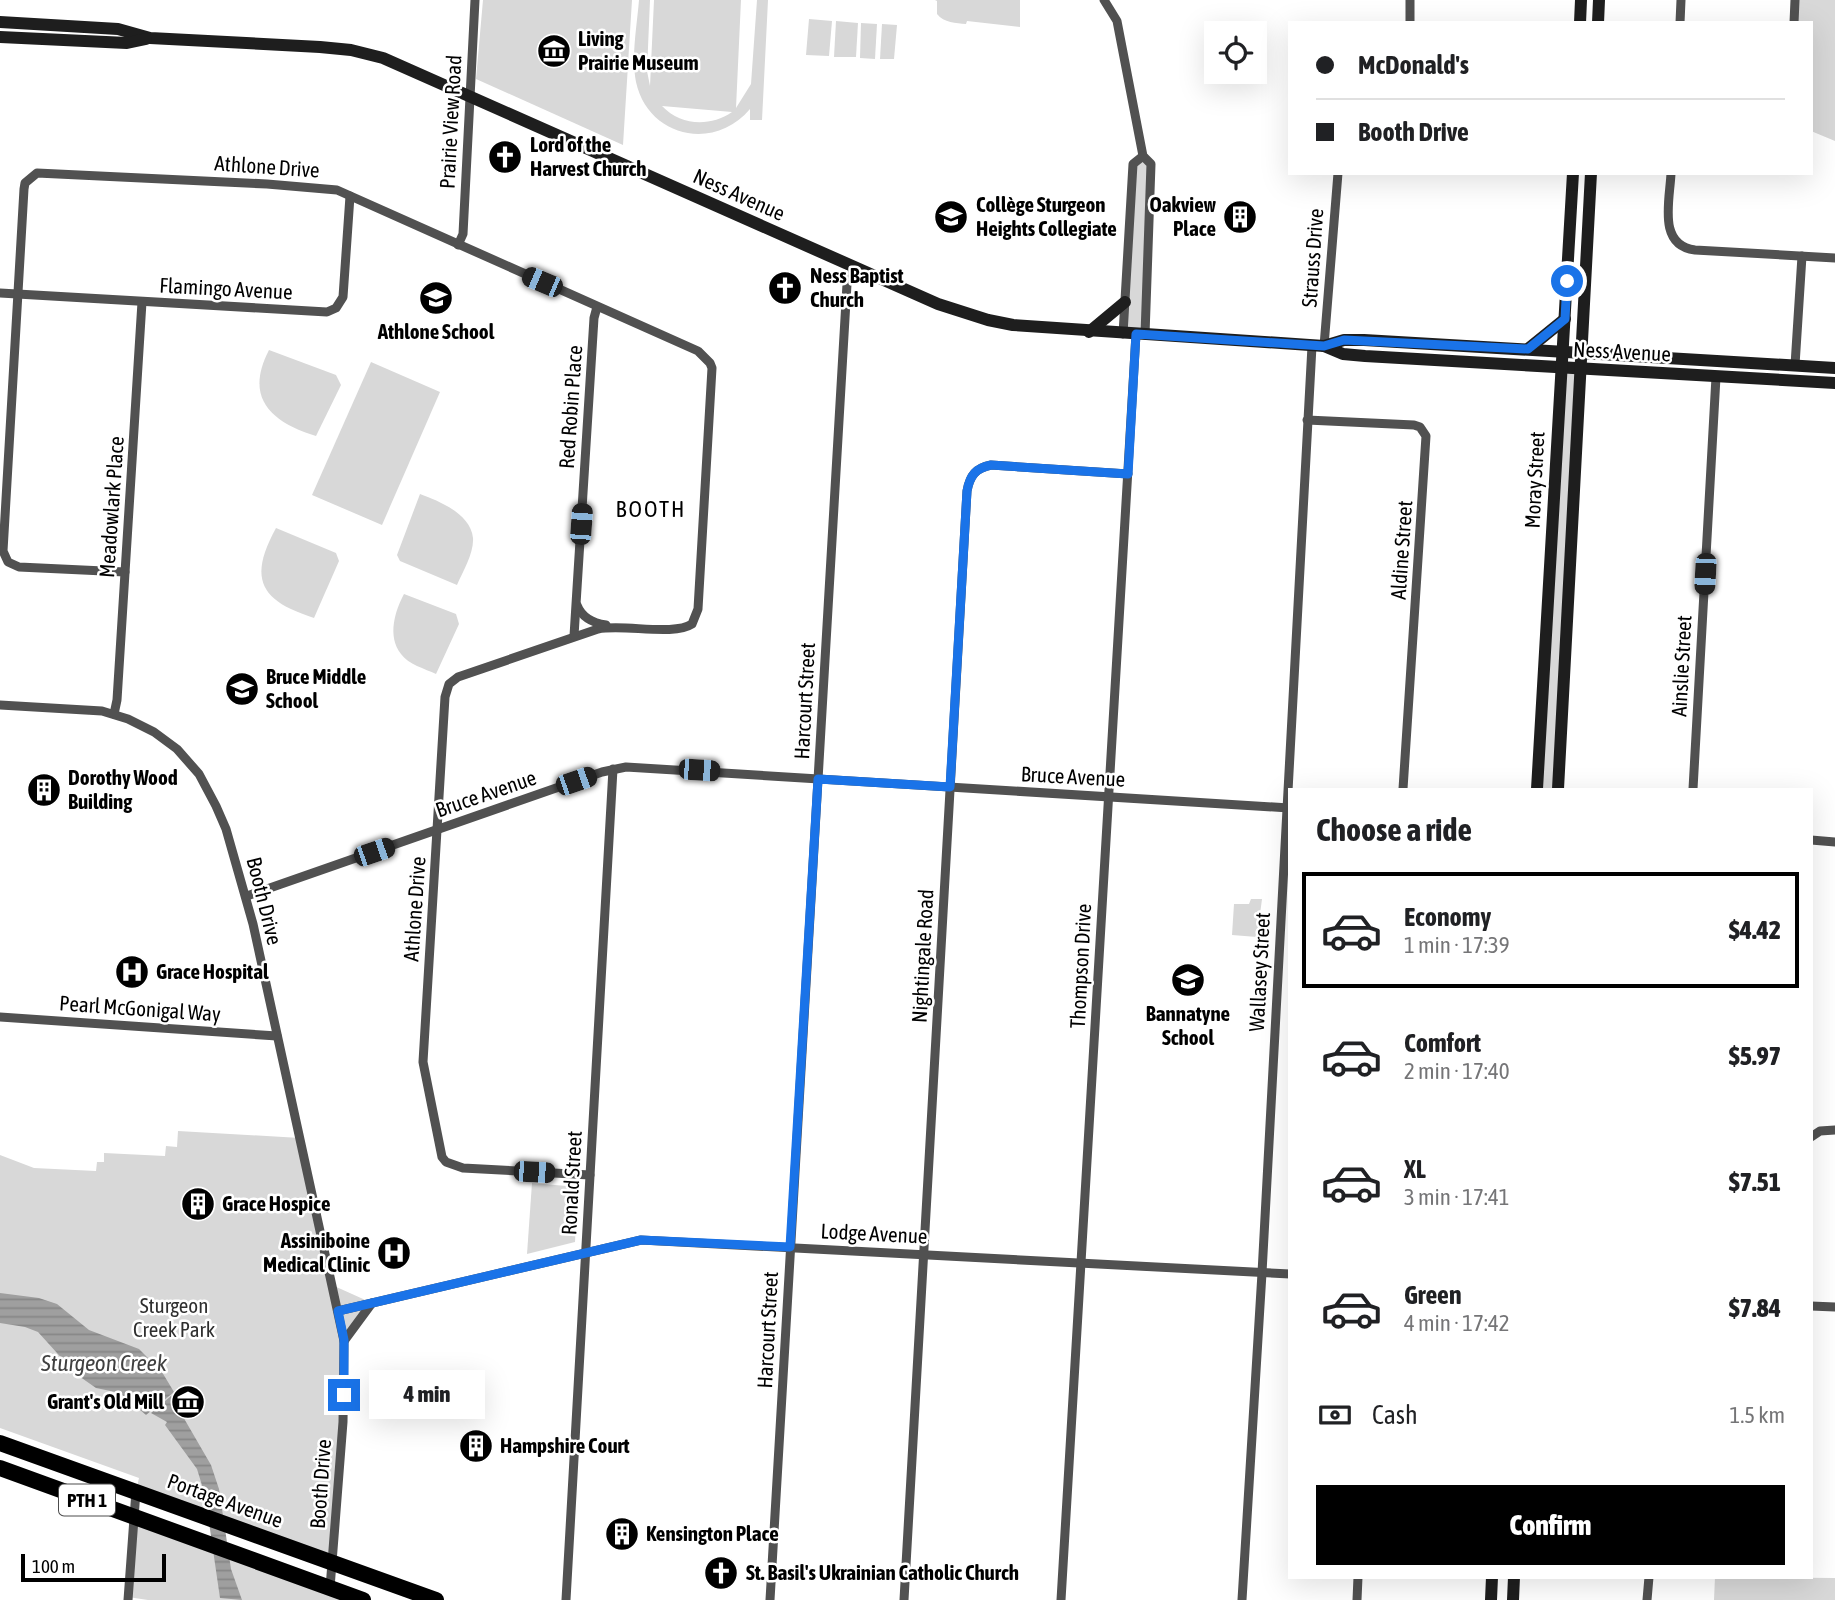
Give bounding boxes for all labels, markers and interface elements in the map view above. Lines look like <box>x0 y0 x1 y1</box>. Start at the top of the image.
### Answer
map controls <box>1204 21 1267 84</box>
button: locate <box>1204 21 1267 84</box>
place label: Living Prairie Museum <box>578 26 699 74</box>
museum icon: Living Prairie Museum <box>535 32 573 70</box>
text: McDonald's <box>1358 50 1469 80</box>
street label: Prairie View Road <box>435 54 465 190</box>
text: Booth Drive <box>1358 117 1469 147</box>
place label: Lord of the Harvest Church <box>530 132 646 180</box>
church icon: Lord of the Harvest Church <box>486 138 524 176</box>
street label: Athlone Drive <box>214 150 320 182</box>
street label: Ness Avenue <box>690 163 789 225</box>
place label: Collège Sturgeon Heights Collegiate <box>976 192 1117 240</box>
place label: Oakview Place <box>1149 192 1216 240</box>
school or university icon: Collège Sturgeon Heights Collegiate <box>932 198 970 236</box>
building icon: Oakview Place <box>1221 198 1259 236</box>
street label: Strauss Drive <box>1297 208 1327 308</box>
place label: Ness Baptist Church <box>810 263 904 311</box>
car <box>519 264 566 300</box>
route start <box>1551 265 1583 297</box>
church icon: Ness Baptist Church <box>766 269 804 307</box>
street label: Flamingo Avenue <box>159 273 293 303</box>
school or university icon: Athlone School <box>417 279 455 317</box>
place label: Athlone School <box>377 319 495 343</box>
street label: Ness Avenue <box>1573 336 1671 366</box>
street label: Red Robin Place <box>554 344 586 470</box>
street label: Moray Street <box>1519 431 1549 529</box>
street label: Meadowlark Place <box>94 435 128 579</box>
district label: BOOTH <box>616 496 686 522</box>
street label: Aldine Street <box>1386 500 1416 600</box>
car <box>570 502 593 546</box>
car <box>1694 552 1717 596</box>
street label: Ainslie Street <box>1666 615 1696 717</box>
street label: Harcourt Street <box>789 642 819 760</box>
place label: Bruce Middle School <box>266 664 366 712</box>
school or university icon: Bruce Middle School <box>223 670 261 708</box>
car <box>678 758 721 782</box>
street label: Bruce Avenue <box>1020 761 1126 791</box>
car <box>553 764 600 798</box>
place label: Dorothy Wood Building <box>68 765 178 813</box>
street label: Bruce Avenue <box>432 765 539 821</box>
building icon: Dorothy Wood Building <box>25 771 63 809</box>
text: Choose a ride <box>1316 811 1472 848</box>
car <box>351 835 398 869</box>
street label: Booth Drive <box>242 854 287 947</box>
street label: Athlone Drive <box>398 856 430 962</box>
street label: Nightingale Road <box>907 889 937 1023</box>
icon: car <box>1320 899 1383 962</box>
text: Economy <box>1404 902 1491 932</box>
street label: Thompson Drive <box>1065 903 1095 1029</box>
street label: Wallasey Street <box>1244 912 1274 1032</box>
text: $4.42 <box>1729 915 1781 945</box>
text: 1 min · 17:39 <box>1404 932 1510 958</box>
hospital icon: Grace Hospital <box>113 953 151 991</box>
place label: Grace Hospital <box>156 959 269 983</box>
school or university icon: Bannatyne School <box>1169 961 1207 999</box>
street label: Pearl McGonigal Way <box>59 990 222 1026</box>
place label: Bannatyne School <box>1146 1001 1230 1049</box>
icon: car <box>1320 1025 1383 1088</box>
text: Comfort <box>1404 1028 1481 1058</box>
text: $5.97 <box>1729 1041 1781 1071</box>
text: 2 min · 17:40 <box>1404 1058 1510 1084</box>
street label: Ronald Street <box>556 1130 586 1236</box>
icon: car <box>1320 1151 1383 1214</box>
text: XL <box>1404 1154 1426 1184</box>
car <box>513 1160 556 1184</box>
text: $7.51 <box>1729 1167 1781 1197</box>
text: 3 min · 17:41 <box>1404 1184 1510 1210</box>
building icon: Grace Hospice <box>179 1185 217 1223</box>
place label: Grace Hospice <box>222 1191 330 1215</box>
street label: Lodge Avenue <box>820 1218 928 1248</box>
place label: Assiniboine Medical Clinic <box>263 1228 370 1276</box>
hospital icon: Assiniboine Medical Clinic <box>375 1234 413 1272</box>
street label: Harcourt Street <box>752 1271 782 1389</box>
icon: car <box>1320 1277 1383 1340</box>
text: Green <box>1404 1280 1462 1310</box>
park label: Sturgeon Creek Park <box>133 1293 215 1341</box>
text: $7.84 <box>1729 1293 1781 1323</box>
text: 4 min · 17:42 <box>1404 1310 1510 1336</box>
water label: Sturgeon Creek <box>40 1350 168 1376</box>
callout: 4 min <box>368 1370 484 1420</box>
route end <box>328 1379 360 1411</box>
text: 4 min <box>404 1381 450 1407</box>
museum icon: Grant's Old Mill <box>169 1383 207 1421</box>
place label: Grant's Old Mill <box>47 1389 164 1413</box>
icon: cash <box>1316 1396 1354 1434</box>
text: Cash <box>1372 1400 1418 1430</box>
text: 1.5 km <box>1729 1402 1785 1428</box>
building icon: Hampshire Court <box>457 1427 495 1465</box>
place label: Hampshire Court <box>500 1433 630 1457</box>
street label: Booth Drive <box>305 1438 335 1529</box>
street label: Portage Avenue <box>164 1468 286 1532</box>
road number: PTH 1 <box>59 1484 115 1516</box>
button: Confirm <box>1316 1485 1785 1565</box>
building icon: Kensington Place <box>603 1515 641 1553</box>
place label: Kensington Place <box>646 1521 779 1545</box>
scale bar <box>21 1551 166 1583</box>
church icon: St. Basil's Ukrainian Catholic Church <box>702 1554 740 1592</box>
text: 100 m <box>32 1555 75 1577</box>
place label: St. Basil's Ukrainian Catholic Church <box>746 1560 1019 1584</box>

